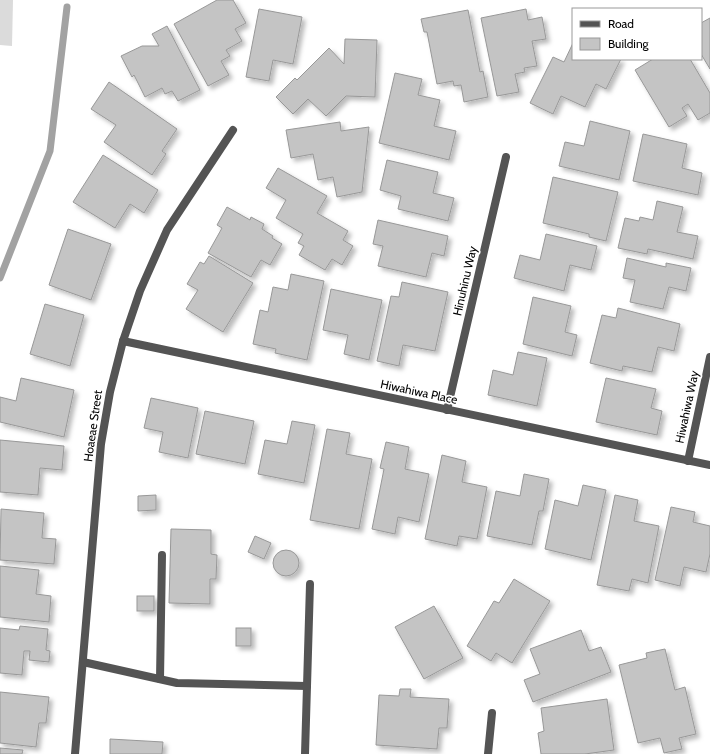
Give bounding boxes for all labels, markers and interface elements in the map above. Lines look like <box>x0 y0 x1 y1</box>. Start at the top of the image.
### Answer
legend <box>572 8 702 60</box>
text: Road <box>608 16 634 31</box>
text: Building <box>608 36 650 51</box>
street label: Hinuhinu Way <box>449 245 480 317</box>
street label: Hiwahiwa Way <box>671 369 702 445</box>
street label: Hiwahiwa Place <box>379 376 459 407</box>
street label: Hoaeae Street <box>80 389 105 463</box>

